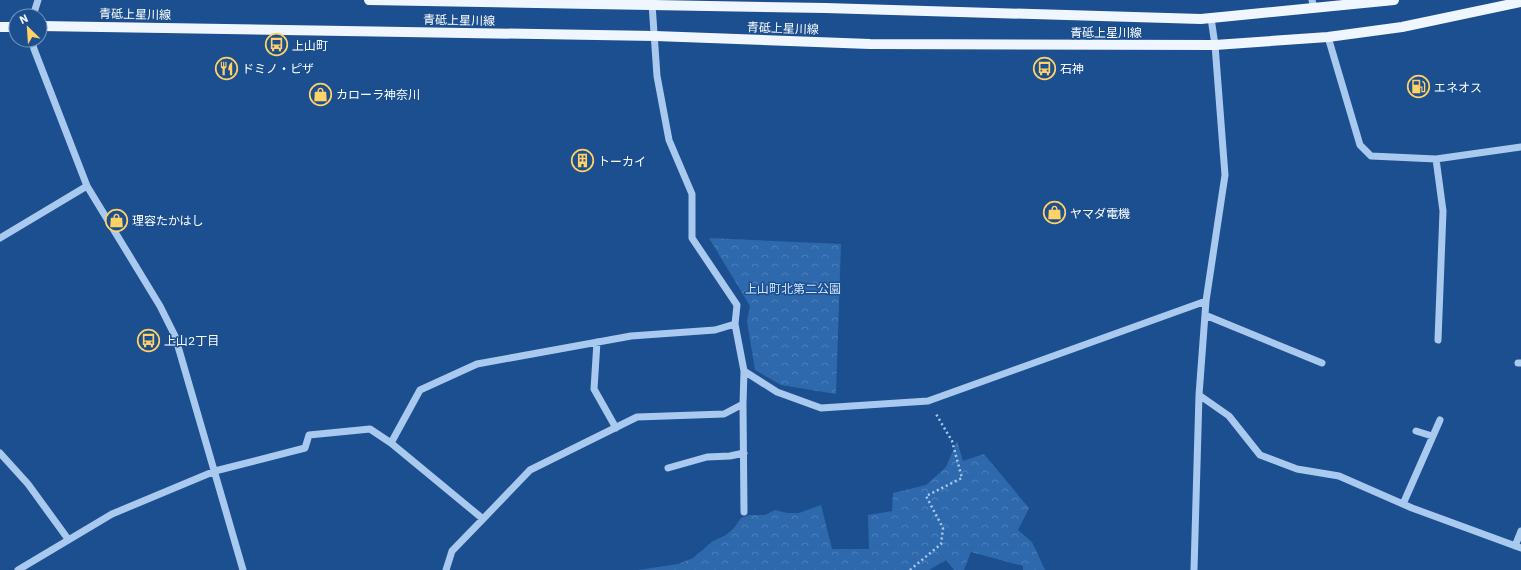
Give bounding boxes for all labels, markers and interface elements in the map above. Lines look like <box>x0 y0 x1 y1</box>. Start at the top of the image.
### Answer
street label: 青砥上星川線 <box>99 6 171 22</box>
north arrow <box>8 8 48 48</box>
text: N <box>17 11 30 27</box>
street label: 青砥上星川線 <box>423 12 495 28</box>
street label: 青砥上星川線 <box>747 19 819 37</box>
street label: 青砥上星川線 <box>1070 25 1142 40</box>
bus stop icon: 上山町 <box>264 32 290 58</box>
place label: 上山町 <box>292 38 328 53</box>
restaurant icon: ドミノ・ピザ <box>214 55 240 81</box>
bus stop icon: 石神 <box>1032 55 1058 81</box>
place label: ドミノ・ピザ <box>242 61 314 76</box>
place label: 石神 <box>1060 61 1084 76</box>
fuel station icon: エネオス <box>1405 74 1431 100</box>
place label: エネオス <box>1434 80 1482 95</box>
shop icon: カローラ神奈川 <box>308 81 334 107</box>
place label: カローラ神奈川 <box>336 87 420 102</box>
building icon: トーカイ <box>570 148 596 174</box>
place label: トーカイ <box>598 154 646 169</box>
shop icon: ヤマダ電機 <box>1041 200 1067 226</box>
place label: ヤマダ電機 <box>1070 206 1130 221</box>
shop icon: 理容たかはし <box>104 207 130 233</box>
place label: 理容たかはし <box>132 213 204 228</box>
park label: 上山町北第二公園 <box>745 281 841 296</box>
bus stop icon: 上山2丁目 <box>135 327 161 353</box>
place label: 上山2丁目 <box>164 333 219 348</box>

